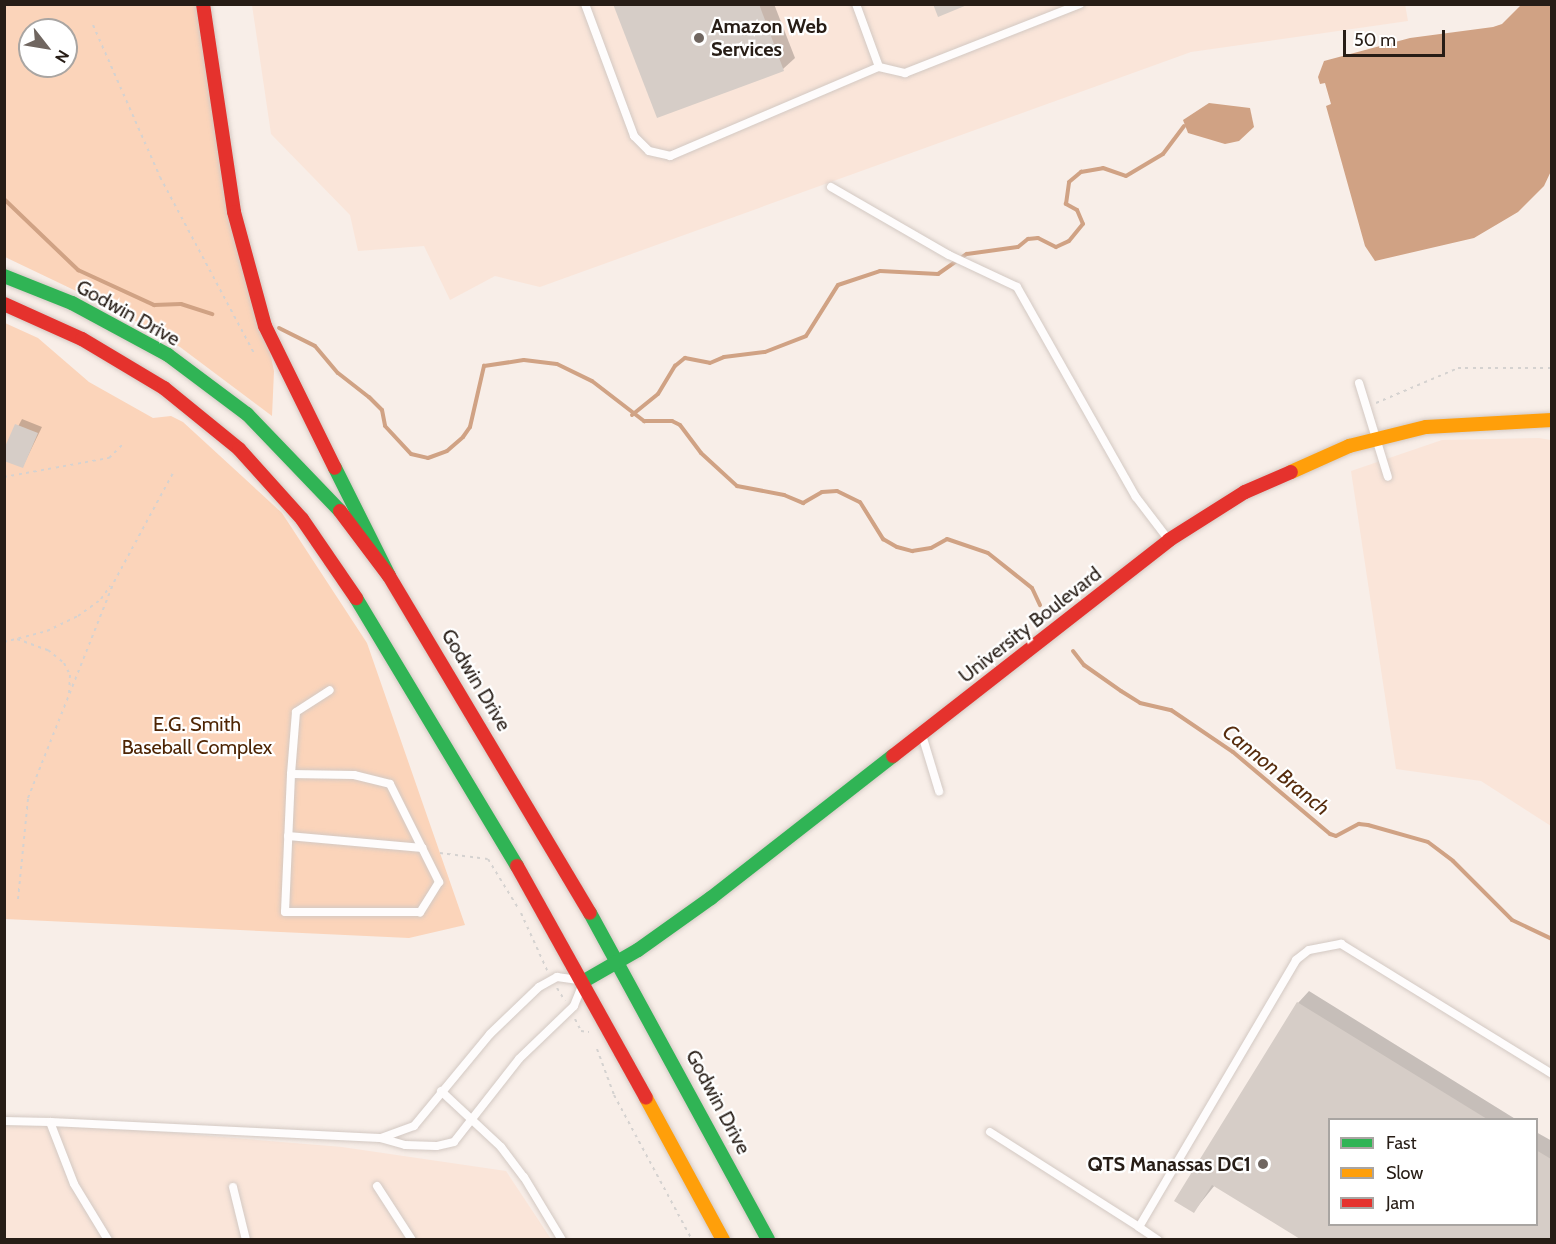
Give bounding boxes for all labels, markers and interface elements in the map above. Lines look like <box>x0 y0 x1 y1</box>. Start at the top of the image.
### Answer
place label: Amazon Web Services <box>711 14 827 61</box>
north arrow <box>18 18 78 78</box>
scale bar <box>1346 18 1448 56</box>
text: 50 m <box>1354 29 1396 51</box>
marker: Amazon Web Services <box>692 31 706 45</box>
text: N <box>51 47 73 66</box>
street label: Godwin Drive <box>72 275 184 351</box>
street label: University Boulevard <box>954 562 1106 688</box>
street label: Godwin Drive <box>436 625 516 735</box>
park label: E.G. Smith Baseball Complex <box>122 712 272 759</box>
water label: Cannon Branch <box>1217 719 1335 821</box>
street label: Godwin Drive <box>680 1046 756 1158</box>
legend <box>1328 1118 1538 1226</box>
text: Fast <box>1386 1132 1417 1154</box>
place label: QTS Manassas DC1 <box>1088 1152 1251 1176</box>
marker: QTS Manassas DC1 <box>1256 1157 1270 1171</box>
text: Slow <box>1386 1162 1423 1184</box>
text: Jam <box>1386 1192 1415 1214</box>

